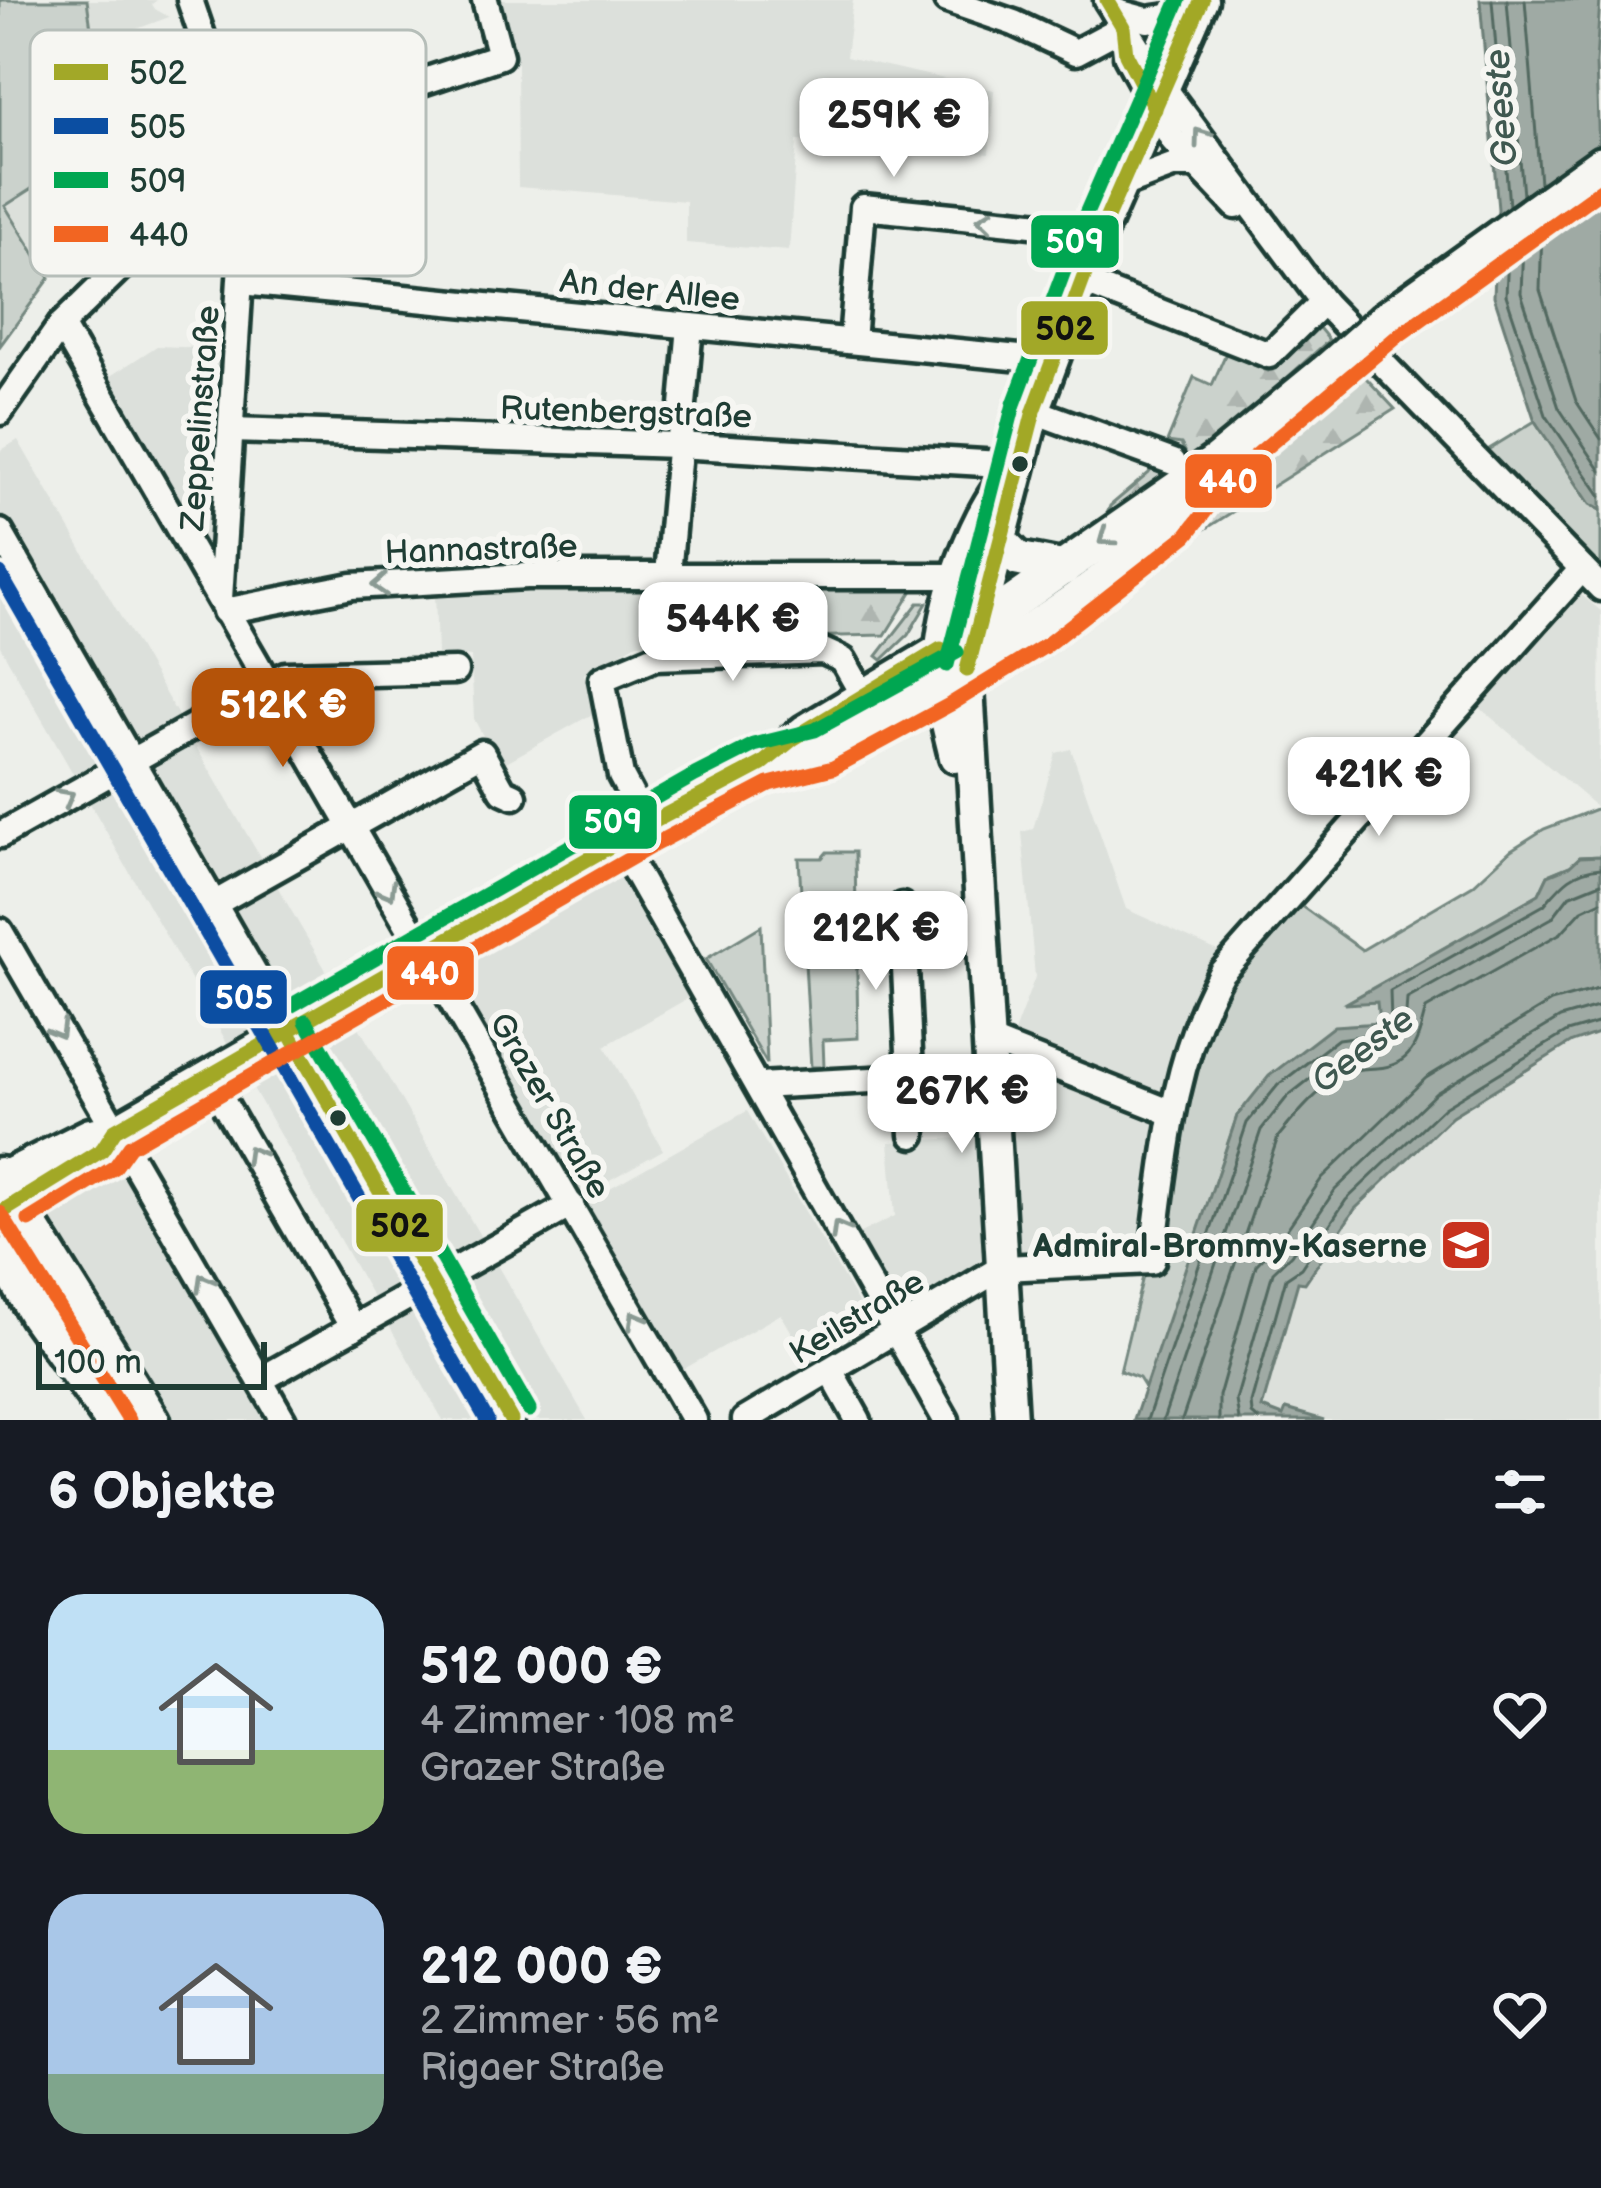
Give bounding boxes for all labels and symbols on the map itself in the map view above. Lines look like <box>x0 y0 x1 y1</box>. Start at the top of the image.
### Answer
legend <box>30 30 426 276</box>
water label: Geeste <box>1477 48 1528 168</box>
text: 502 <box>129 54 187 94</box>
pin: 259K € <box>796 78 992 180</box>
text: 505 <box>129 108 186 148</box>
one-way arrow <box>1193 127 1215 149</box>
text: 509 <box>129 162 186 202</box>
one-way arrow <box>975 208 994 233</box>
line badge: 509 <box>1029 213 1121 270</box>
text: 440 <box>129 216 189 256</box>
text: 509 <box>1046 223 1104 263</box>
street label: An der Allee <box>558 262 742 320</box>
line badge: 502 <box>1019 299 1110 357</box>
street label: Zeppelinstraße <box>173 304 229 533</box>
text: 502 <box>1035 310 1095 350</box>
street label: Rutenbergstraße <box>499 389 753 437</box>
line badge: 440 <box>1183 452 1274 510</box>
unlabelled marker <box>1009 453 1031 475</box>
text: 440 <box>1198 463 1258 503</box>
one-way arrow <box>1098 523 1119 545</box>
street label: Hannastraße <box>384 527 578 573</box>
one-way arrow <box>370 572 389 598</box>
pin: 544K € <box>635 582 831 684</box>
pin: 512K € <box>185 668 381 770</box>
pin: 421K € <box>1281 737 1477 839</box>
one-way arrow <box>53 789 74 812</box>
line badge: 509 <box>567 793 659 851</box>
text: 509 <box>584 803 642 843</box>
one-way arrow <box>374 878 397 900</box>
pin: 212K € <box>778 891 974 993</box>
line badge: 440 <box>385 944 476 1002</box>
text: 440 <box>400 955 460 995</box>
line badge: 505 <box>198 968 289 1026</box>
text: 505 <box>215 979 273 1019</box>
water label: Geeste <box>1304 998 1423 1104</box>
street label: Grazer Straße <box>480 1006 619 1206</box>
one-way arrow <box>43 1017 66 1039</box>
pin: 267K € <box>864 1054 1060 1156</box>
unlabelled marker <box>327 1107 349 1129</box>
one-way arrow <box>244 1145 267 1167</box>
line badge: 502 <box>354 1197 445 1254</box>
text: 502 <box>370 1207 430 1247</box>
school or university icon: Admiral-Brommy-Kaserne <box>1438 1217 1494 1273</box>
one-way arrow <box>830 1220 853 1241</box>
place label: Admiral-Brommy-Kaserne <box>1032 1227 1427 1267</box>
street label: Keilstraße <box>782 1262 932 1373</box>
one-way arrow <box>195 1273 218 1295</box>
one-way arrow <box>627 1310 650 1331</box>
scale bar <box>36 1336 267 1389</box>

